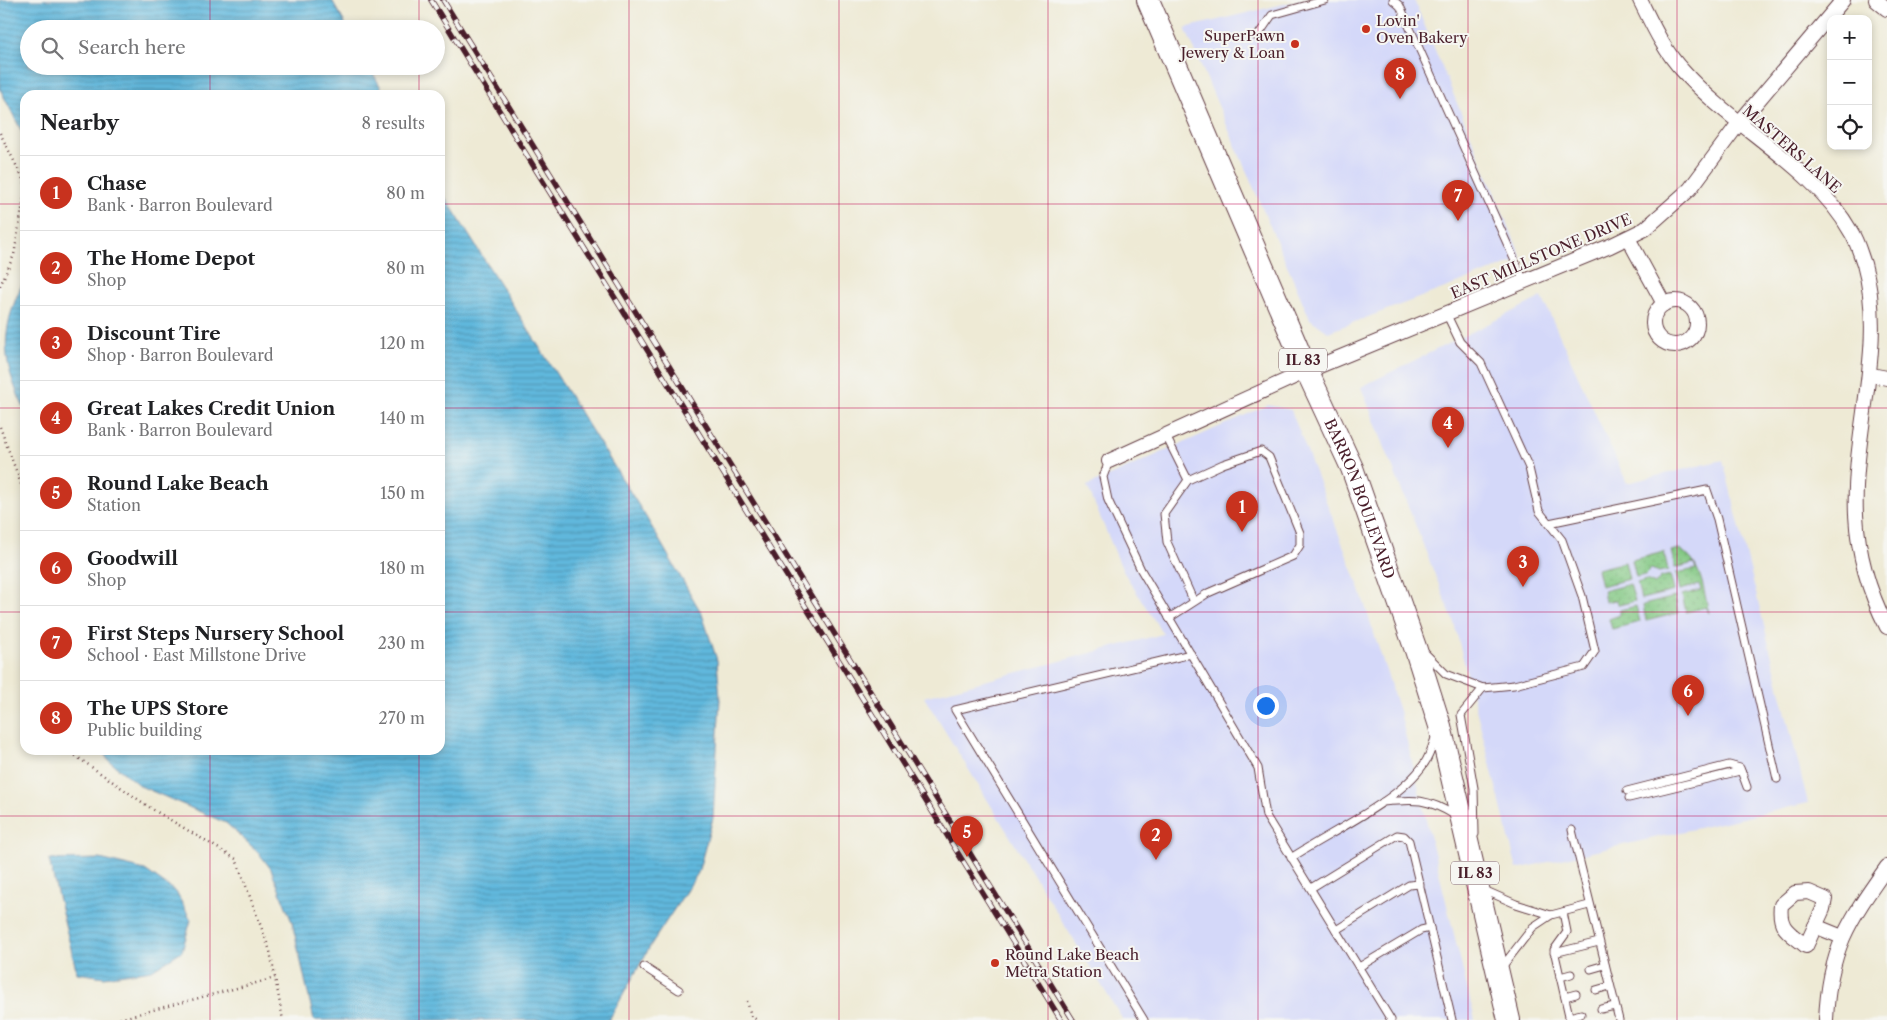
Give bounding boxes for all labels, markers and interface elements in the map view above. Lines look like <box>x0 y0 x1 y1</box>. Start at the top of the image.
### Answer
place label: Lovin' Oven Bakery <box>1376 11 1468 47</box>
map controls <box>1827 15 1872 150</box>
button: + <box>1827 15 1872 60</box>
search box <box>20 20 445 75</box>
marker: Lovin' Oven Bakery <box>1360 23 1372 35</box>
place label: SuperPawn Jewery & Loan <box>1179 26 1286 62</box>
icon: search <box>38 34 66 62</box>
text: Search here <box>78 36 186 59</box>
marker: SuperPawn Jewery & Loan <box>1289 38 1301 50</box>
pin: 8 <box>1384 58 1416 99</box>
button: − <box>1827 60 1872 105</box>
street label: MASTERS LANE <box>1739 101 1845 197</box>
button: locate <box>1827 105 1872 150</box>
text: Nearby <box>40 110 119 135</box>
text: 8 results <box>362 113 425 133</box>
text: Chase <box>87 172 146 195</box>
pin: 7 <box>1442 180 1474 221</box>
text: 1 <box>52 183 60 203</box>
text: 80 m <box>386 183 425 203</box>
text: Bank · Barron Boulevard <box>87 195 273 215</box>
street label: EAST MILLSTONE DRIVE <box>1448 209 1634 303</box>
text: The Home Depot <box>87 247 255 270</box>
text: 2 <box>51 258 61 278</box>
text: 80 m <box>386 258 425 278</box>
text: Shop <box>87 270 126 290</box>
text: Discount Tire <box>87 322 221 345</box>
text: 3 <box>51 333 61 353</box>
text: 120 m <box>380 333 425 353</box>
text: Shop · Barron Boulevard <box>87 345 273 365</box>
road number: IL 83 <box>1279 348 1327 372</box>
text: Great Lakes Credit Union <box>87 397 335 420</box>
pin: 4 <box>1432 407 1464 448</box>
text: 4 <box>51 408 61 428</box>
text: 140 m <box>380 408 425 428</box>
street label: BARRON BOULEVARD <box>1321 415 1400 581</box>
text: Bank · Barron Boulevard <box>87 420 273 440</box>
text: Round Lake Beach <box>87 472 269 495</box>
text: 5 <box>52 483 60 503</box>
text: 150 m <box>380 483 425 503</box>
pin: 1 <box>1226 491 1258 532</box>
text: Station <box>87 495 141 515</box>
pin: 3 <box>1507 546 1539 587</box>
text: Goodwill <box>87 547 178 570</box>
text: 6 <box>51 558 61 578</box>
text: 180 m <box>379 558 425 578</box>
text: Shop <box>87 570 126 590</box>
text: First Steps Nursery School <box>87 622 344 645</box>
text: 7 <box>52 633 60 653</box>
text: 230 m <box>378 633 425 653</box>
text: School · East Millstone Drive <box>87 645 306 665</box>
pin: 6 <box>1672 675 1704 716</box>
your location <box>1253 693 1279 719</box>
text: The UPS Store <box>87 697 228 720</box>
text: 8 <box>51 708 61 728</box>
text: 270 m <box>379 708 425 728</box>
text: Public building <box>87 720 202 740</box>
pin: 5 <box>951 816 983 857</box>
pin: 2 <box>1140 819 1172 860</box>
road number: IL 83 <box>1451 861 1499 884</box>
place label: Round Lake Beach Metra Station <box>1005 945 1140 981</box>
marker: Round Lake Beach Metra Station <box>989 957 1001 969</box>

